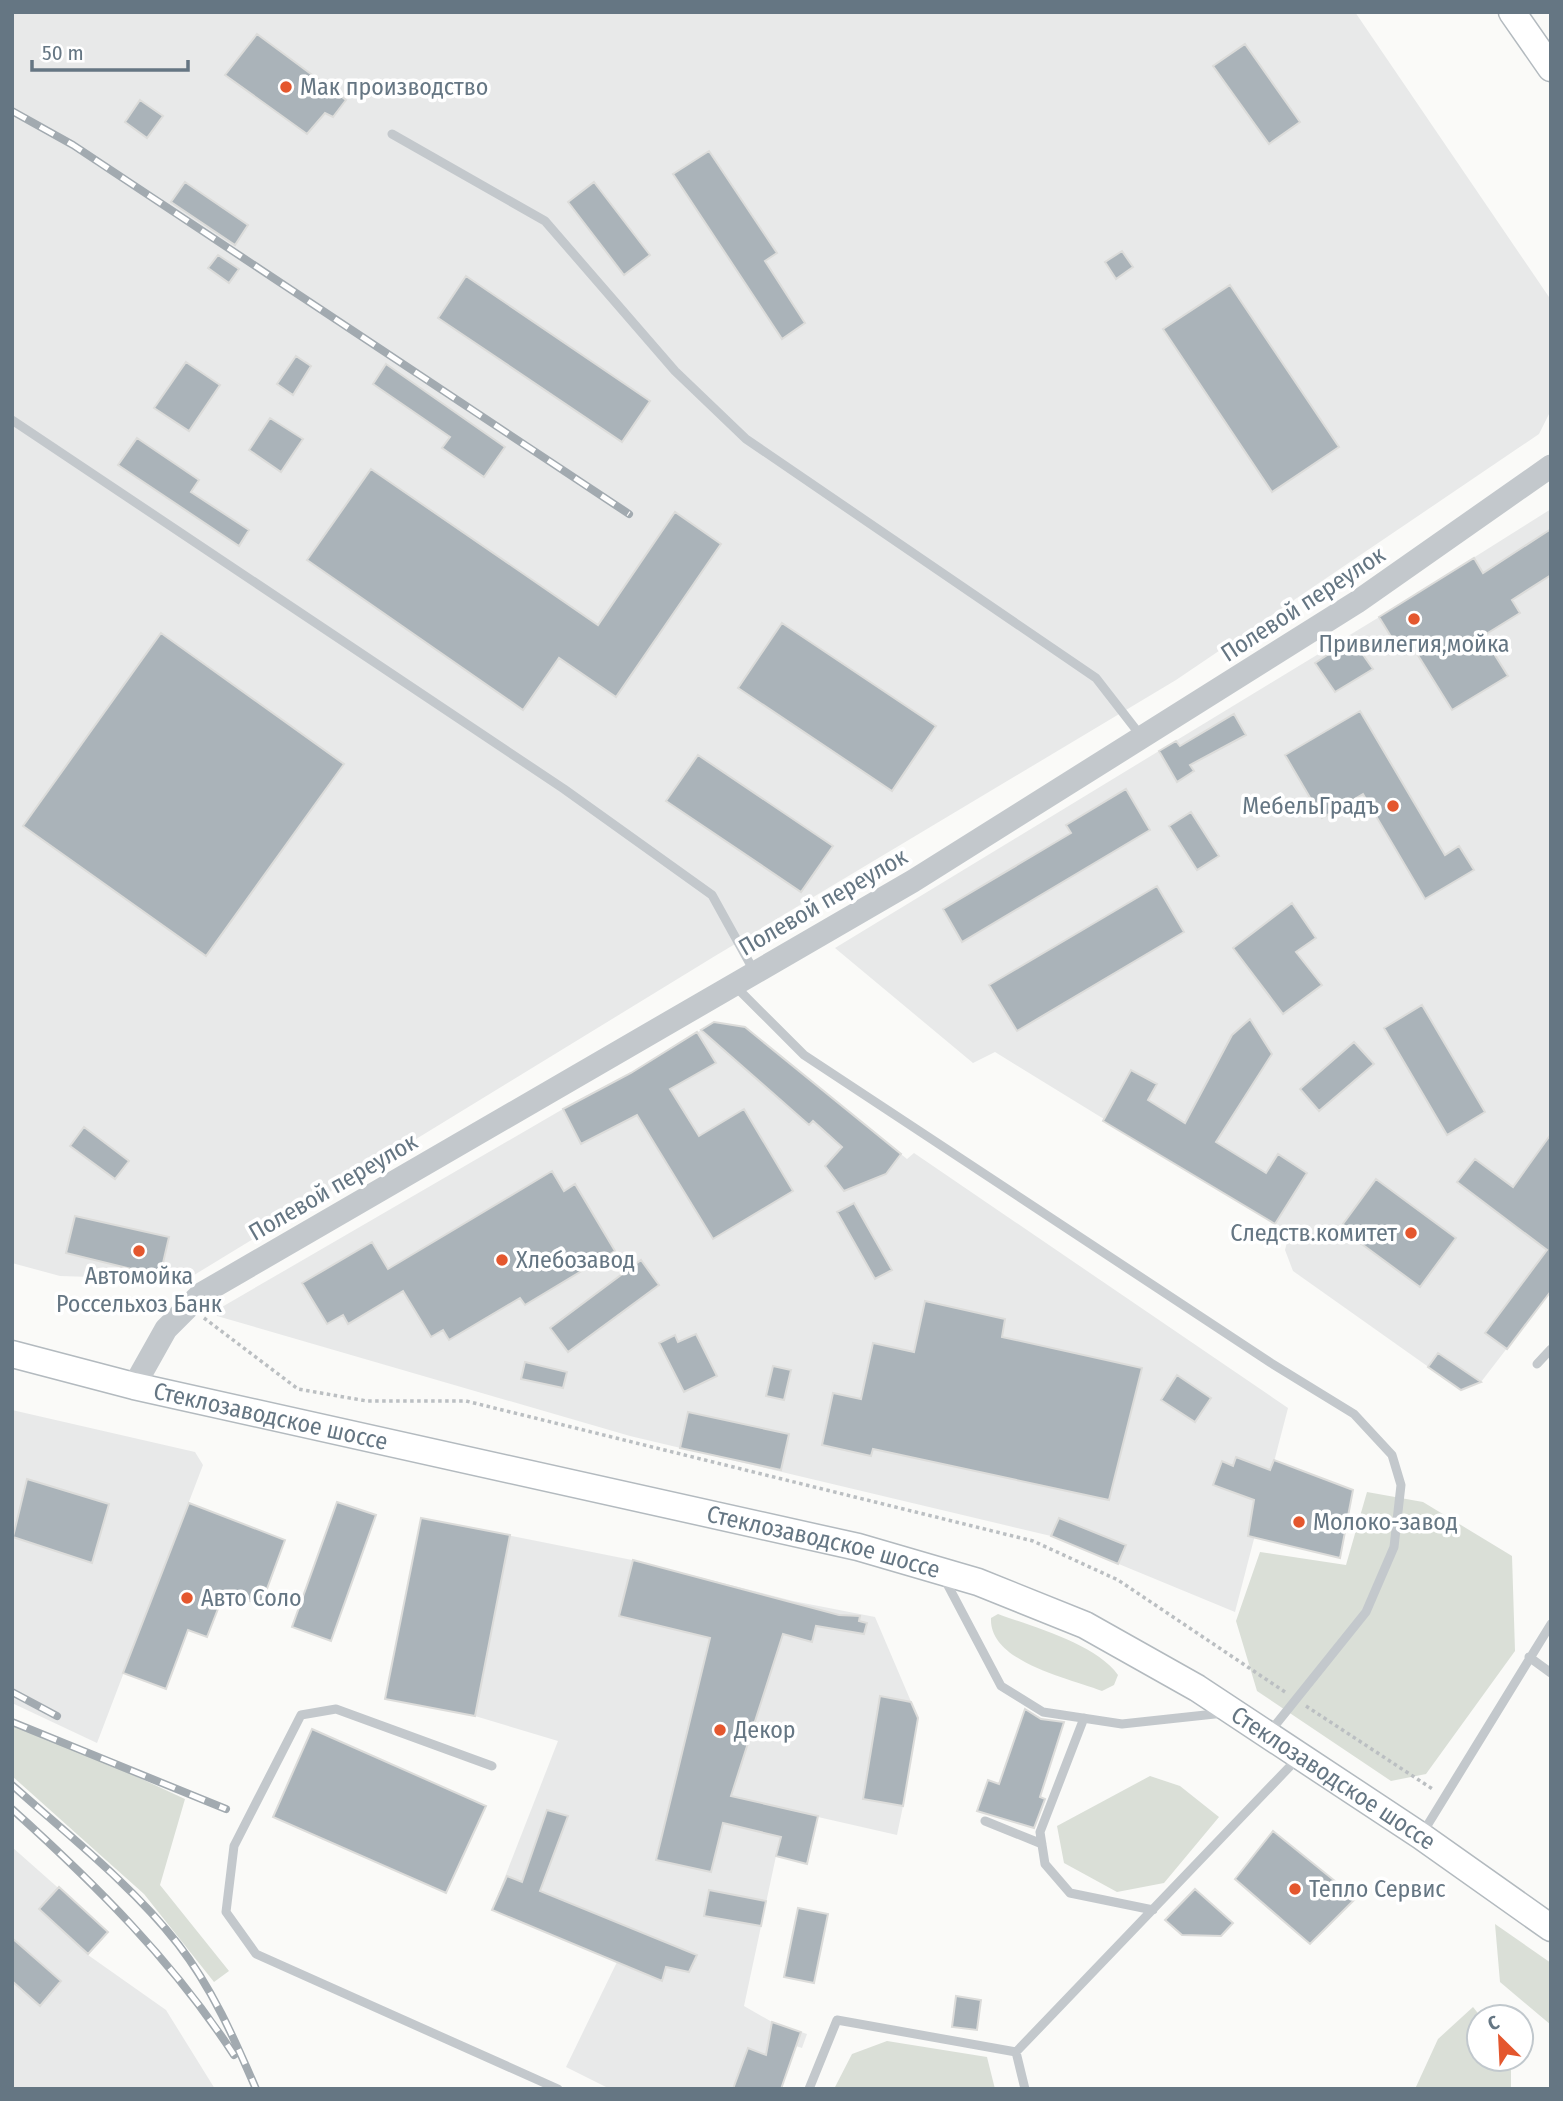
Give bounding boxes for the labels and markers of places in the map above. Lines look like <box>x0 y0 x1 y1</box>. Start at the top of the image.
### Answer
place label: Мак производство <box>300 73 488 101</box>
marker: Мак производство <box>278 79 294 95</box>
marker: Привилегия,мойка <box>1406 611 1422 627</box>
place label: Привилегия,мойка <box>1318 630 1510 658</box>
place label: МебельГрадъ <box>1242 792 1379 820</box>
marker: МебельГрадъ <box>1385 798 1401 814</box>
place label: Следств.комитет <box>1230 1219 1397 1247</box>
marker: Следств.комитет <box>1403 1225 1419 1241</box>
marker: Автомойка Россельхоз Банк <box>131 1243 147 1259</box>
place label: Хлебозавод <box>516 1246 635 1274</box>
marker: Хлебозавод <box>494 1252 510 1268</box>
place label: Автомойка Россельхоз Банк <box>56 1262 223 1318</box>
place label: Молоко-завод <box>1313 1508 1458 1536</box>
marker: Молоко-завод <box>1291 1514 1307 1530</box>
place label: Авто Соло <box>201 1584 302 1612</box>
marker: Авто Соло <box>179 1590 195 1606</box>
place label: Декор <box>733 1716 796 1744</box>
marker: Декор <box>712 1722 728 1738</box>
place label: Тепло Сервис <box>1309 1875 1446 1903</box>
marker: Тепло Сервис <box>1287 1881 1303 1897</box>

